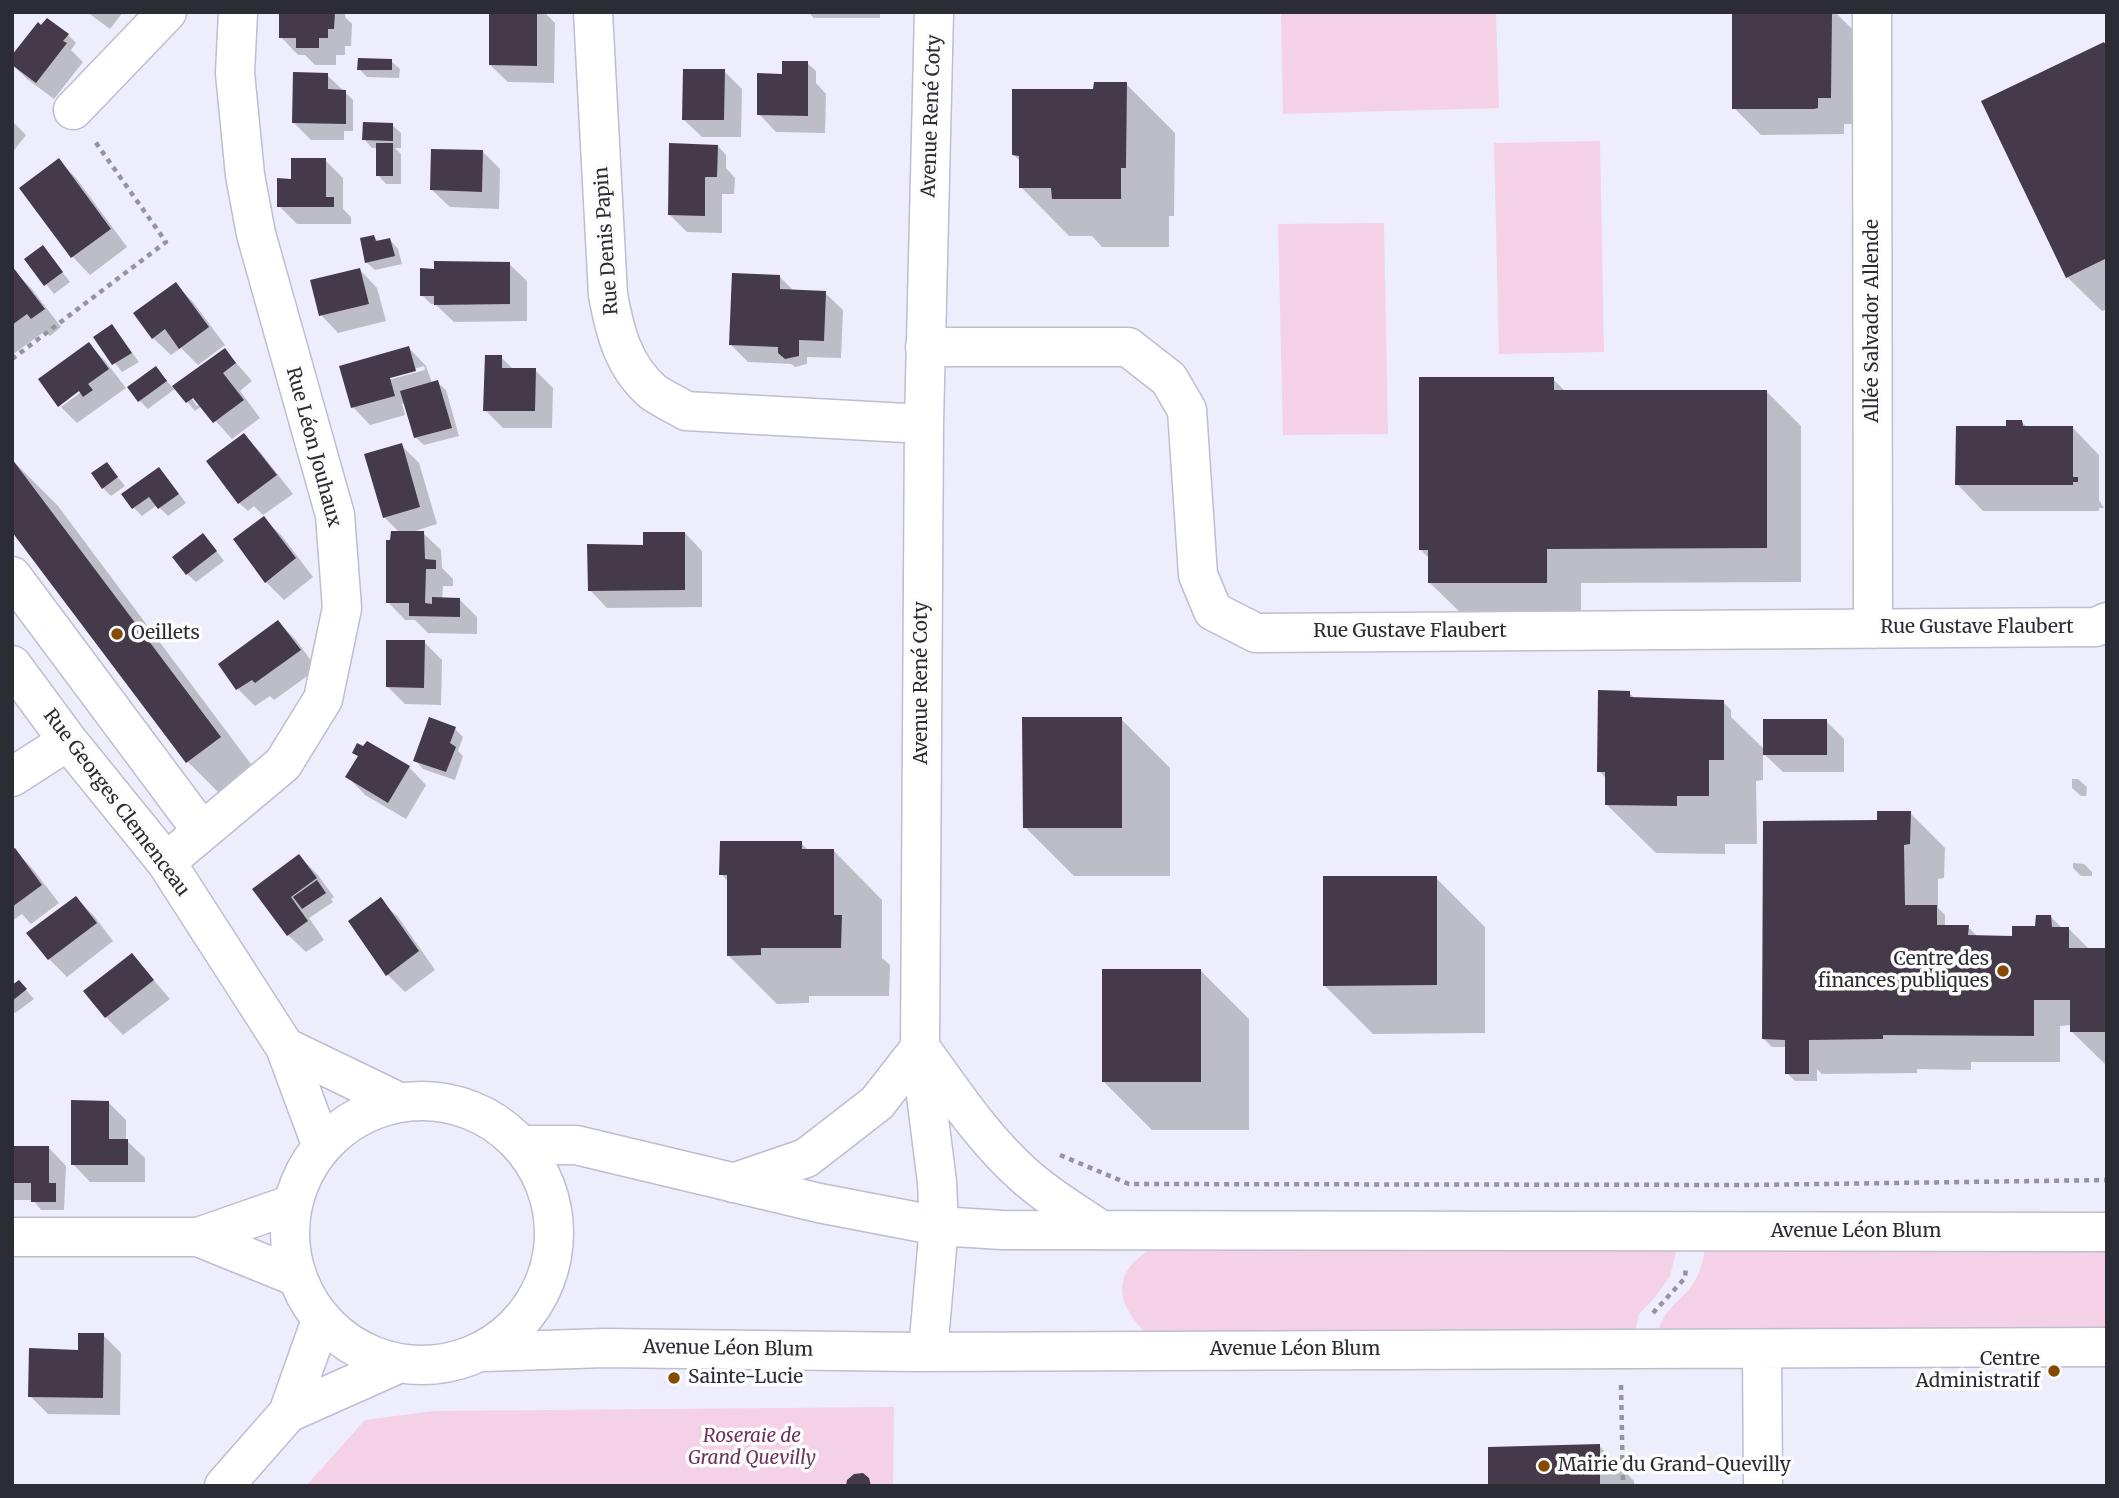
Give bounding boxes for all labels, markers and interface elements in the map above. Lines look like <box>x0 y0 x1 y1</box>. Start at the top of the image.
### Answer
street label: Avenue René Coty <box>918 34 946 198</box>
street label: Rue Denis Papin <box>590 166 624 316</box>
street label: Allée Salvador Allende <box>1862 219 1884 423</box>
street label: Rue Léon Jouhaux <box>281 365 345 529</box>
street label: Avenue René Coty <box>911 601 933 765</box>
street label: Rue Gustave Flaubert <box>1880 617 2074 639</box>
street label: Rue Gustave Flaubert <box>1313 621 1507 643</box>
place label: Oeillets <box>131 623 200 645</box>
marker: Oeillets <box>109 626 125 642</box>
street label: Rue Georges Clemenceau <box>38 705 194 901</box>
place label: Centre des finances publiques <box>1818 949 1989 993</box>
marker: Centre des finances publiques <box>1995 963 2011 979</box>
street label: Avenue Léon Blum <box>1771 1221 1941 1243</box>
street label: Avenue Léon Blum <box>643 1336 813 1362</box>
street label: Avenue Léon Blum <box>1210 1339 1380 1361</box>
place label: Centre Administratif <box>1915 1349 2040 1393</box>
marker: Centre Administratif <box>2046 1363 2062 1379</box>
place label: Sainte-Lucie <box>688 1367 803 1389</box>
marker: Sainte-Lucie <box>666 1370 682 1386</box>
park label: Roseraie de Grand Quevilly <box>688 1426 816 1470</box>
place label: Mairie du Grand-Quevilly <box>1558 1455 1791 1477</box>
marker: Mairie du Grand-Quevilly <box>1536 1458 1552 1474</box>

